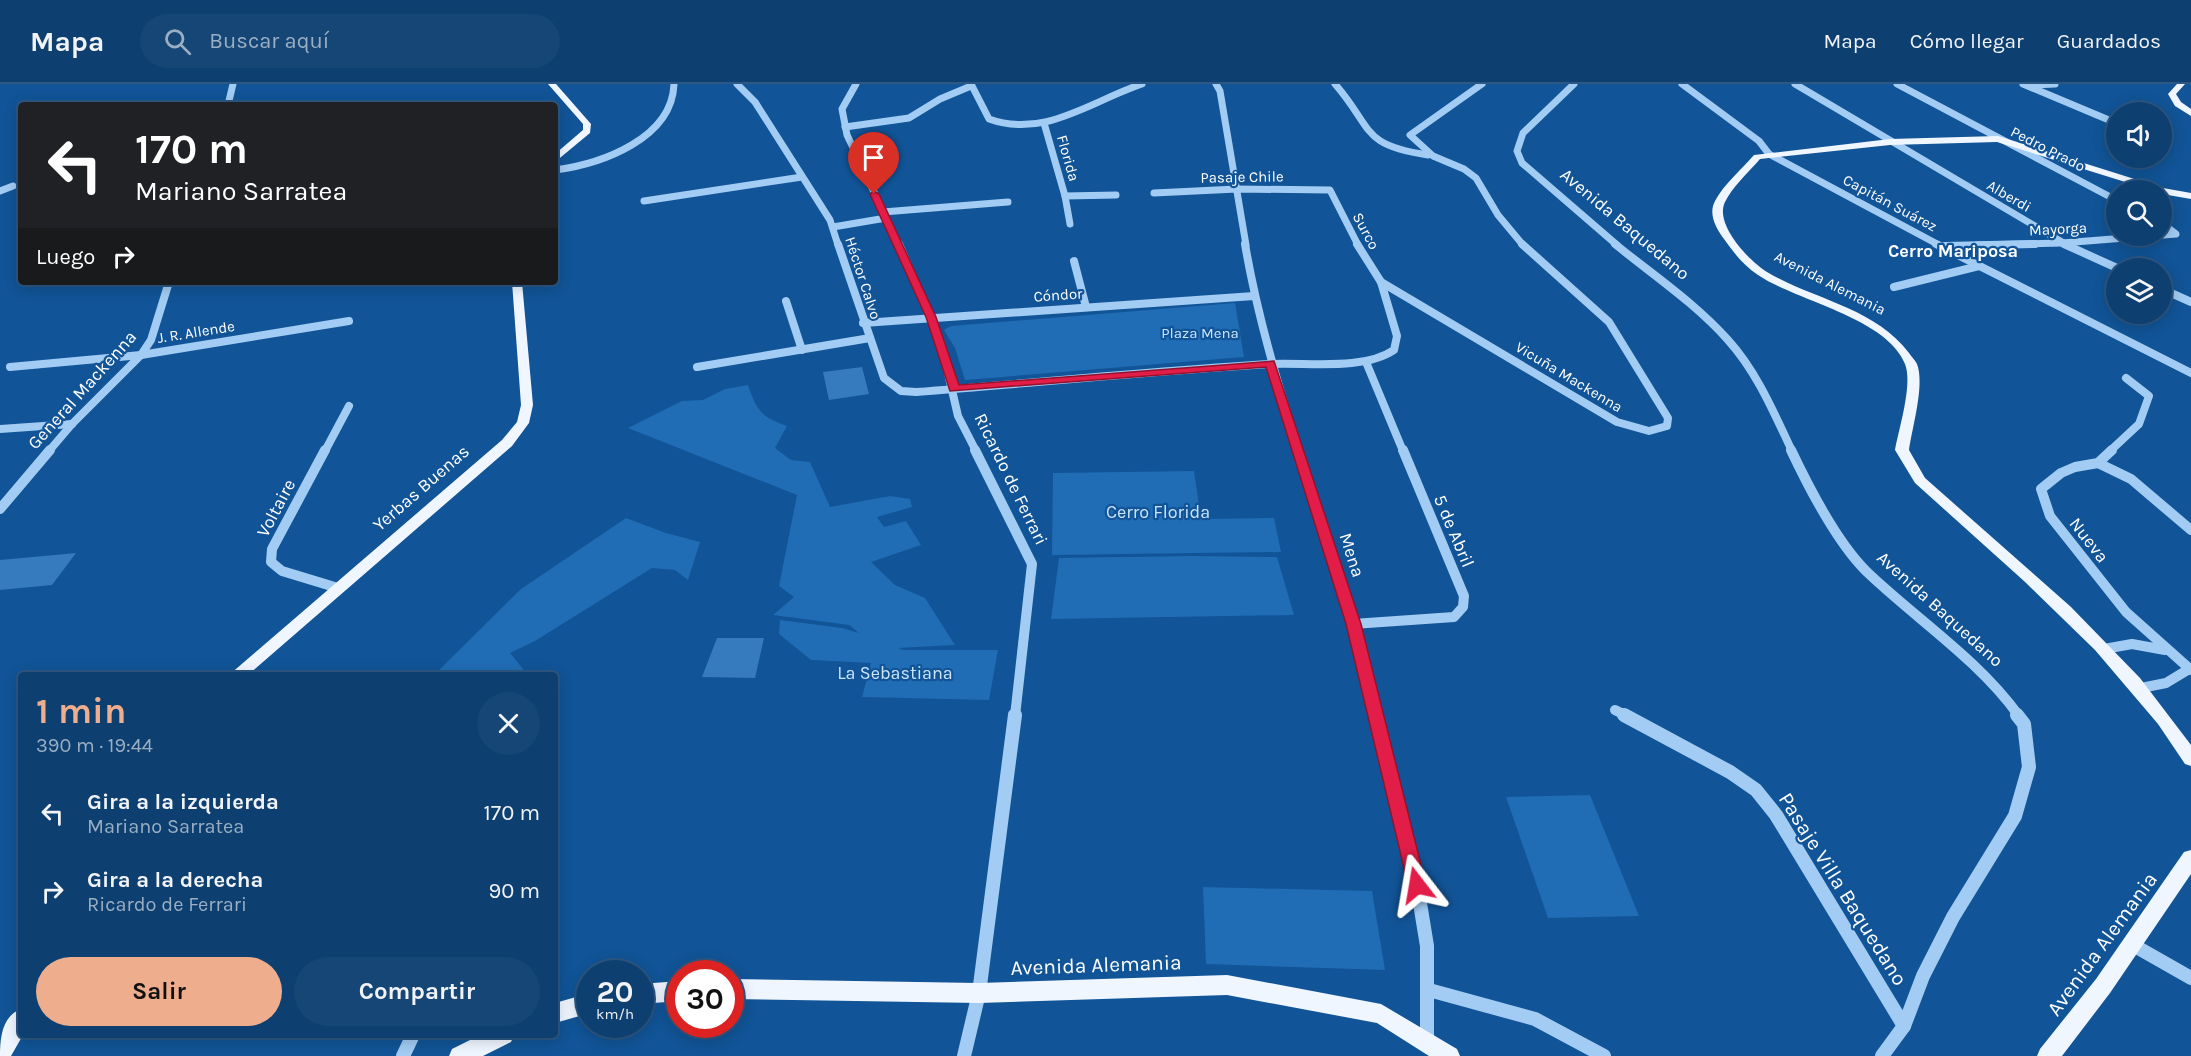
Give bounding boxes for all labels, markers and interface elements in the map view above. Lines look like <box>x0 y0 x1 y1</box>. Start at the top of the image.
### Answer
search box <box>140 14 560 68</box>
text: Mapa <box>30 25 104 58</box>
icon: search <box>161 25 194 58</box>
text: Buscar aquí <box>209 28 329 54</box>
text: Mapa <box>1823 29 1877 53</box>
text: Cómo llegar <box>1910 29 2024 53</box>
text: Guardados <box>2057 29 2161 53</box>
map controls <box>2106 102 2172 324</box>
button: sound <box>2106 102 2172 168</box>
street label: Pedro Prado <box>2008 123 2088 175</box>
text: 170 m <box>135 124 248 174</box>
icon: left <box>36 126 114 204</box>
pin <box>848 132 899 194</box>
street label: Florida <box>1053 133 1083 183</box>
icon: arrive <box>857 141 890 174</box>
street label: Avenida Baquedano <box>1556 163 1694 285</box>
street label: Pasaje Chile <box>1200 167 1284 187</box>
street label: Capitán Suárez <box>1840 171 1940 235</box>
text: Mariano Sarratea <box>135 175 347 207</box>
street label: Alberdi <box>1984 176 2034 216</box>
button: search <box>2106 180 2172 246</box>
street label: Surco <box>1349 209 1383 253</box>
street label: Mayorga <box>2029 218 2087 240</box>
street label: Héctor Calvo <box>841 234 885 322</box>
icon: right <box>107 240 140 273</box>
district label: Cerro Mariposa <box>1888 240 2018 262</box>
text: Luego <box>36 244 95 270</box>
street label: Avenida Alemania <box>1771 247 1889 319</box>
button: layers <box>2106 258 2172 324</box>
street label: Cóndor <box>1033 284 1084 306</box>
street label: J. R. Allende <box>156 317 236 347</box>
park label: Plaza Mena <box>1161 324 1239 342</box>
street label: General Mackenna <box>23 326 141 454</box>
street label: Vicuña Mackenna <box>1512 338 1626 416</box>
street label: Ricardo de Ferrari <box>970 409 1052 549</box>
street label: Yerbas Buenas <box>368 440 474 536</box>
street label: Voltaire <box>252 475 300 541</box>
street label: 5 de Abril <box>1429 491 1479 571</box>
park label: Cerro Florida <box>1106 501 1210 523</box>
street label: Nueva <box>2065 513 2113 567</box>
street label: Mena <box>1335 530 1369 580</box>
street label: Avenida Baquedano <box>1872 547 2008 671</box>
park label: La Sebastiana <box>837 662 953 684</box>
text: 1 min <box>36 690 126 732</box>
button: close <box>477 692 540 755</box>
text: 390 m · 19:44 <box>36 734 153 757</box>
street label: Pasaje Villa Baquedano <box>1774 788 1912 990</box>
text: Gira a la izquierda <box>87 789 279 815</box>
icon: left <box>36 797 69 830</box>
text: 170 m <box>484 800 540 826</box>
text: Mariano Sarratea <box>87 815 244 838</box>
position arrow <box>1385 853 1449 917</box>
text: Gira a la derecha <box>87 867 263 893</box>
street label: Avenida Alemania <box>2042 868 2162 1020</box>
icon: right <box>36 875 69 908</box>
text: 90 m <box>488 878 540 904</box>
text: Ricardo de Ferrari <box>87 893 247 916</box>
street label: Avenida Alemania <box>1010 950 1182 980</box>
button: Salir <box>36 957 282 1026</box>
button: Compartir <box>294 957 540 1026</box>
speed limit sign: 30 <box>666 960 744 1038</box>
text: 20 <box>596 974 634 1010</box>
text: km/h <box>596 1005 634 1023</box>

